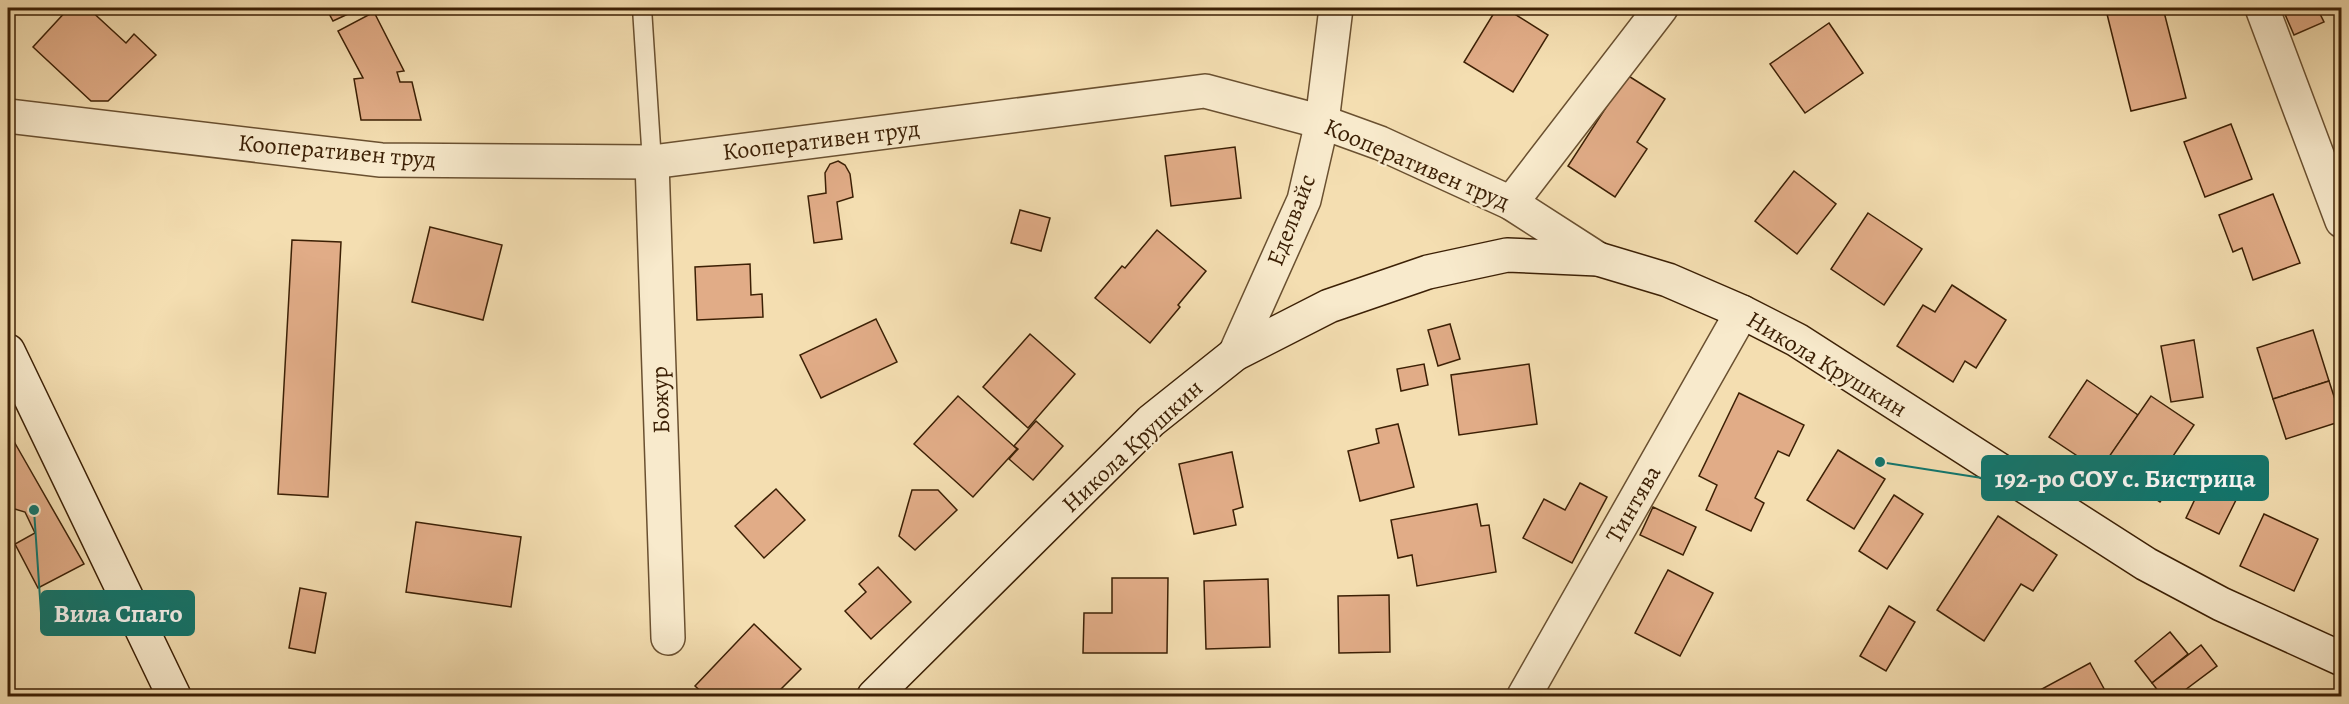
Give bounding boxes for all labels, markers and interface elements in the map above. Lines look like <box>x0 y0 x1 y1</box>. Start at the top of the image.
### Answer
street label: Кооперативен труд <box>1319 110 1515 218</box>
street label: Кооперативен труд <box>721 112 921 168</box>
street label: Кооперативен труд <box>237 126 437 176</box>
street label: Еделвайс <box>1259 170 1323 270</box>
street label: Никола Крушкин <box>1741 303 1913 425</box>
street label: Божур <box>643 366 677 434</box>
street label: Никола Крушкин <box>1055 372 1209 520</box>
callout: 192-ро СОУ с. Бистрица <box>1982 456 2268 500</box>
street label: Тинтява <box>1598 459 1668 549</box>
text: 192-ро СОУ с. Бистрица <box>1995 461 2256 496</box>
callout: Вила Спаго <box>41 591 194 635</box>
text: Вила Спаго <box>53 596 183 631</box>

